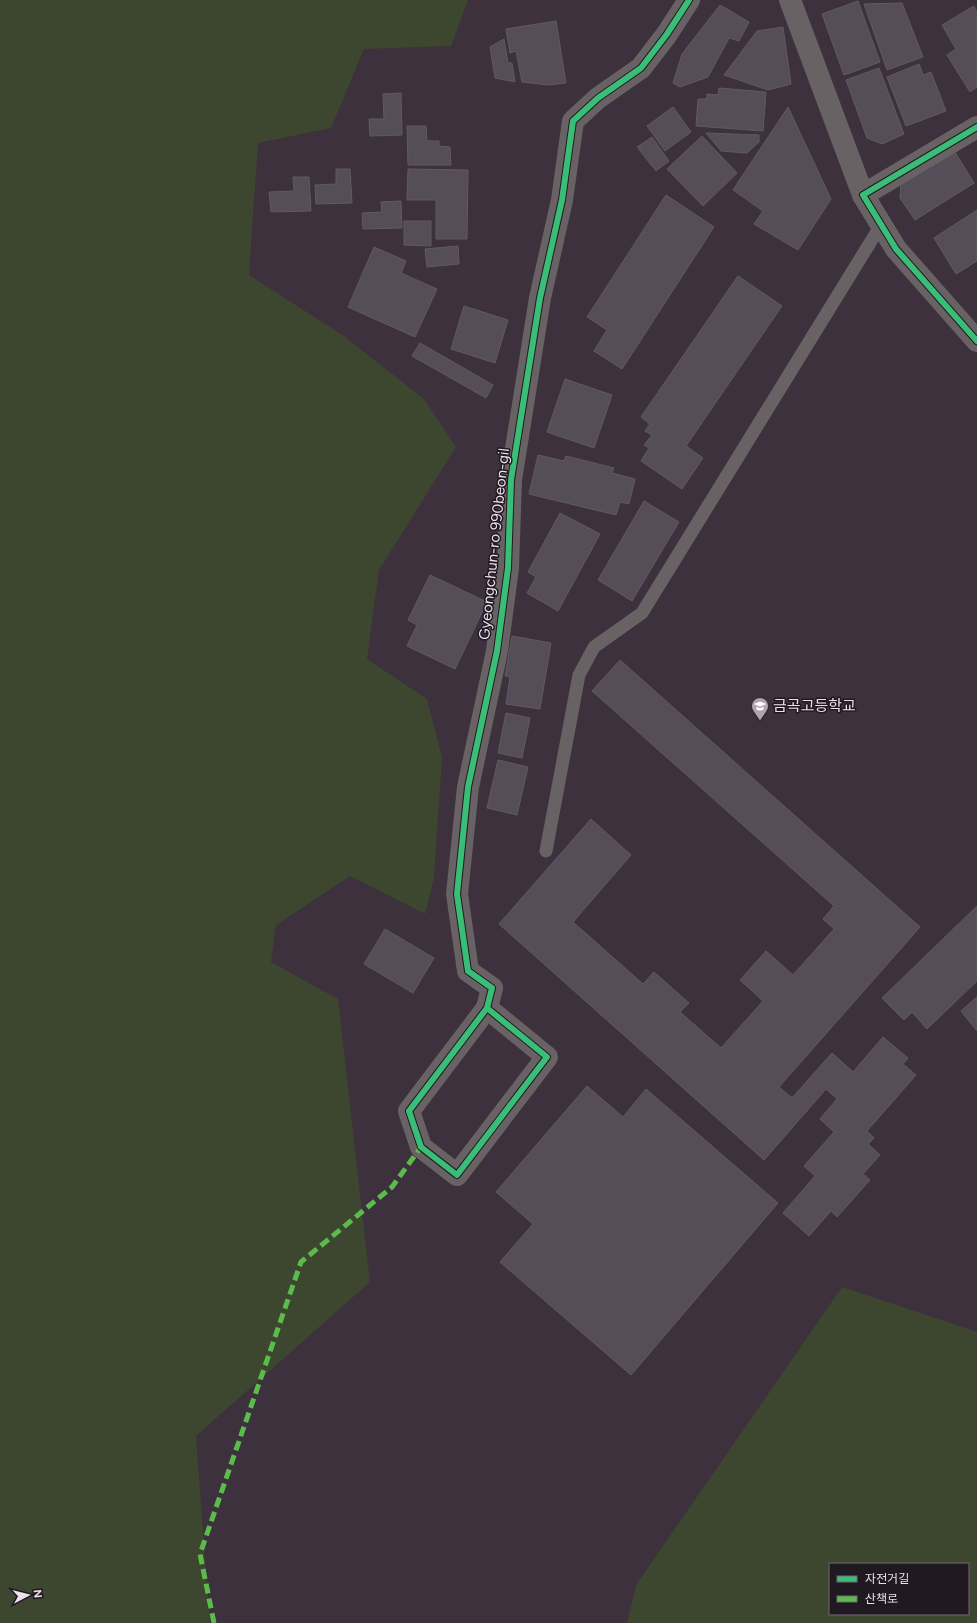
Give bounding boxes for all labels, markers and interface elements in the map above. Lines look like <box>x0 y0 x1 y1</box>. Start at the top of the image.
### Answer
street label: Gyeongchun-ro 990beon-gil <box>475 447 513 641</box>
school or university icon: 금곡고등학교 <box>750 696 770 721</box>
place label: 금곡고등학교 <box>773 697 856 715</box>
legend <box>829 1563 969 1615</box>
text: 자전거길 <box>865 1572 909 1586</box>
north arrow <box>8 1575 48 1615</box>
text: N <box>30 1589 44 1599</box>
text: 산책로 <box>865 1592 898 1606</box>

